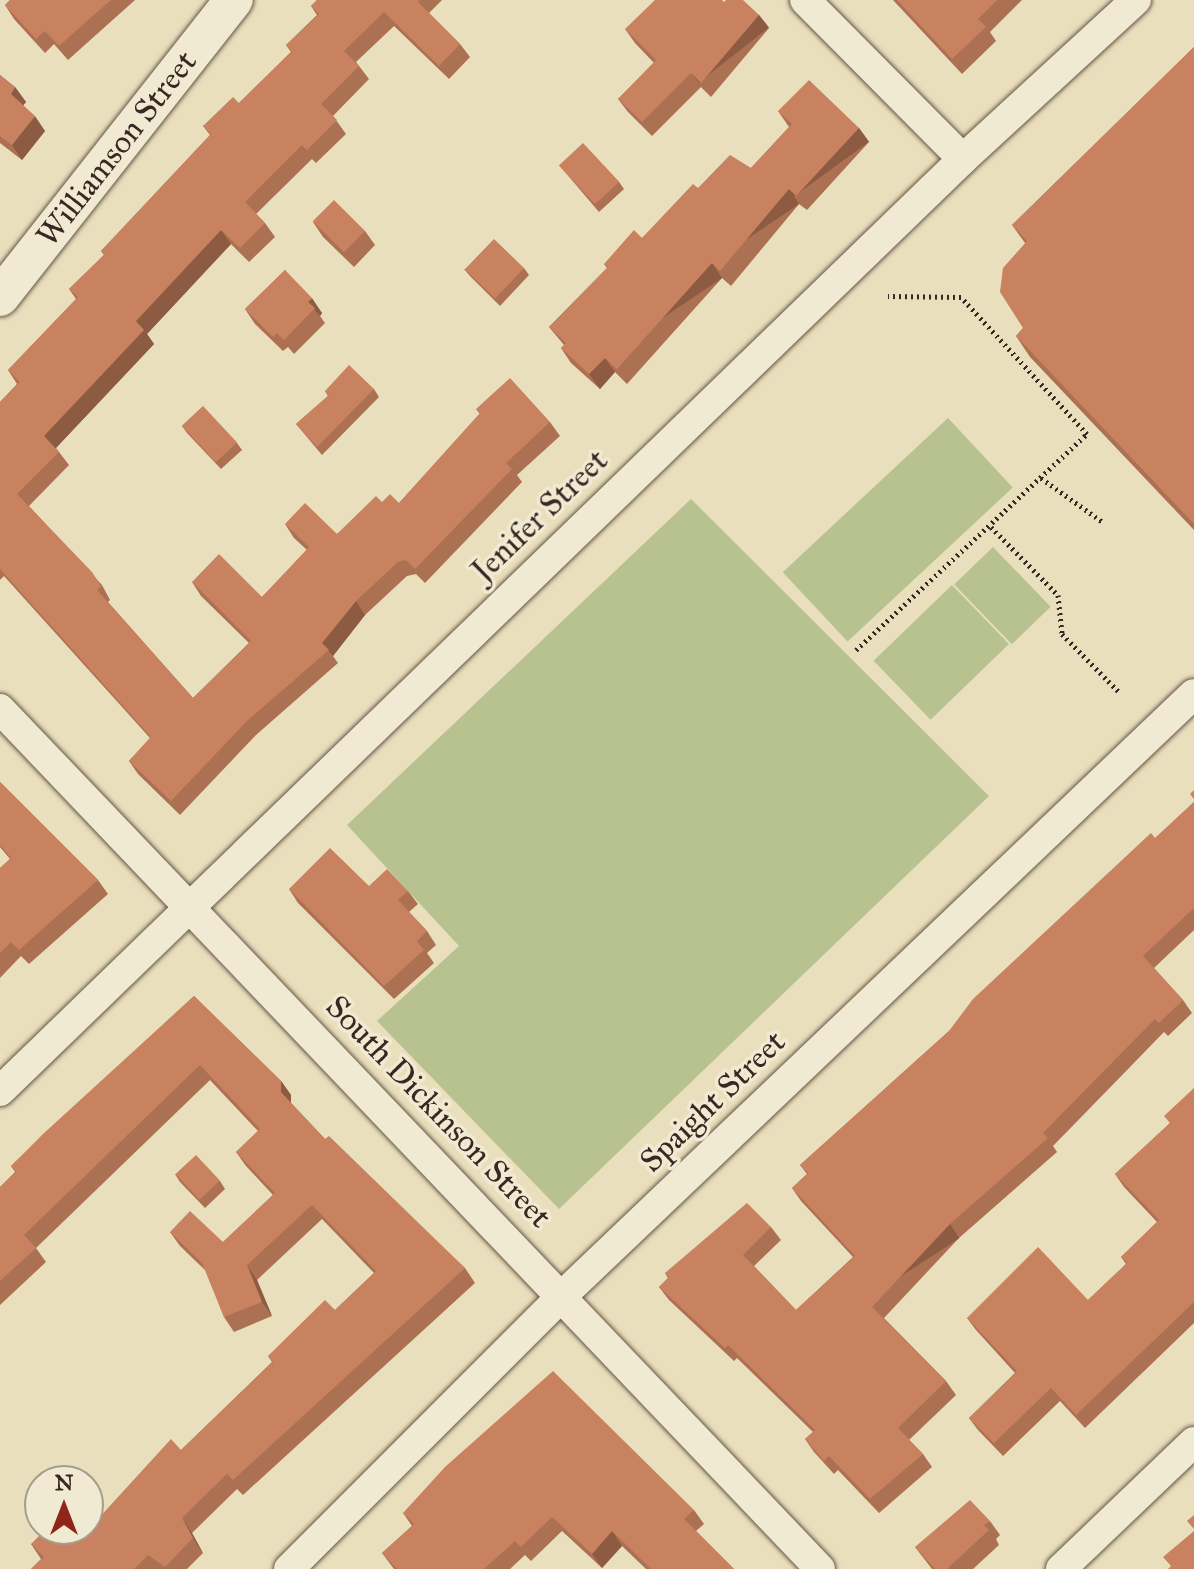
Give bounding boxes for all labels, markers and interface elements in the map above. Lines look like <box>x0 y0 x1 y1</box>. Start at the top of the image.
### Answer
street label: Williamson Street <box>29 44 205 254</box>
street label: Jenifer Street <box>464 442 616 590</box>
street label: South Dickinson Street <box>317 988 559 1236</box>
street label: Spaight Street <box>632 1023 794 1181</box>
north arrow <box>24 1465 104 1545</box>
text: N <box>55 1469 73 1496</box>

